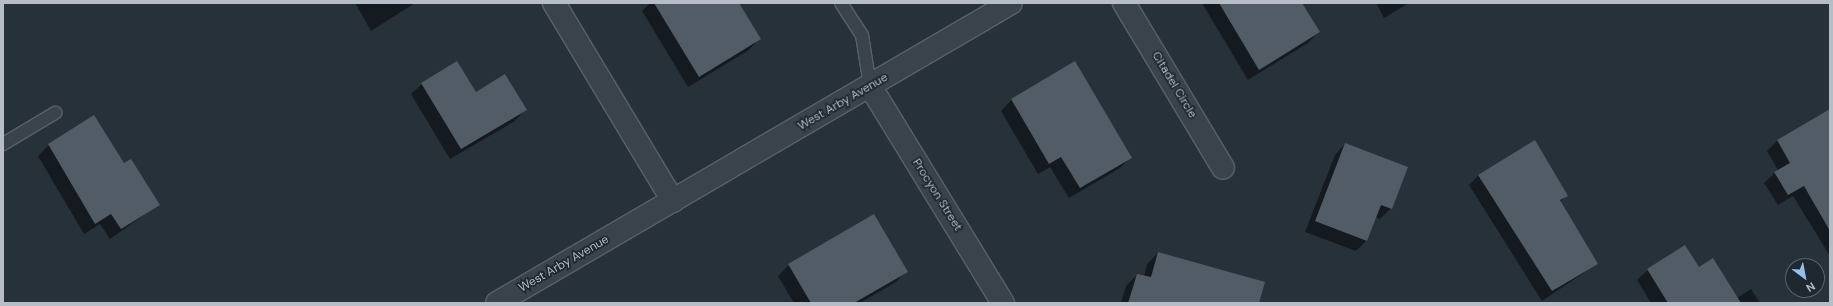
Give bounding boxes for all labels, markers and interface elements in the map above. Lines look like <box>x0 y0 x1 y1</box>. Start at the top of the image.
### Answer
street label: Citadel Circle <box>1149 49 1199 121</box>
street label: West Arby Avenue <box>795 70 891 134</box>
street label: Procyon Street <box>909 156 965 234</box>
street label: West Arby Avenue <box>516 232 612 296</box>
north arrow <box>1785 258 1825 298</box>
text: N <box>1804 279 1818 295</box>

